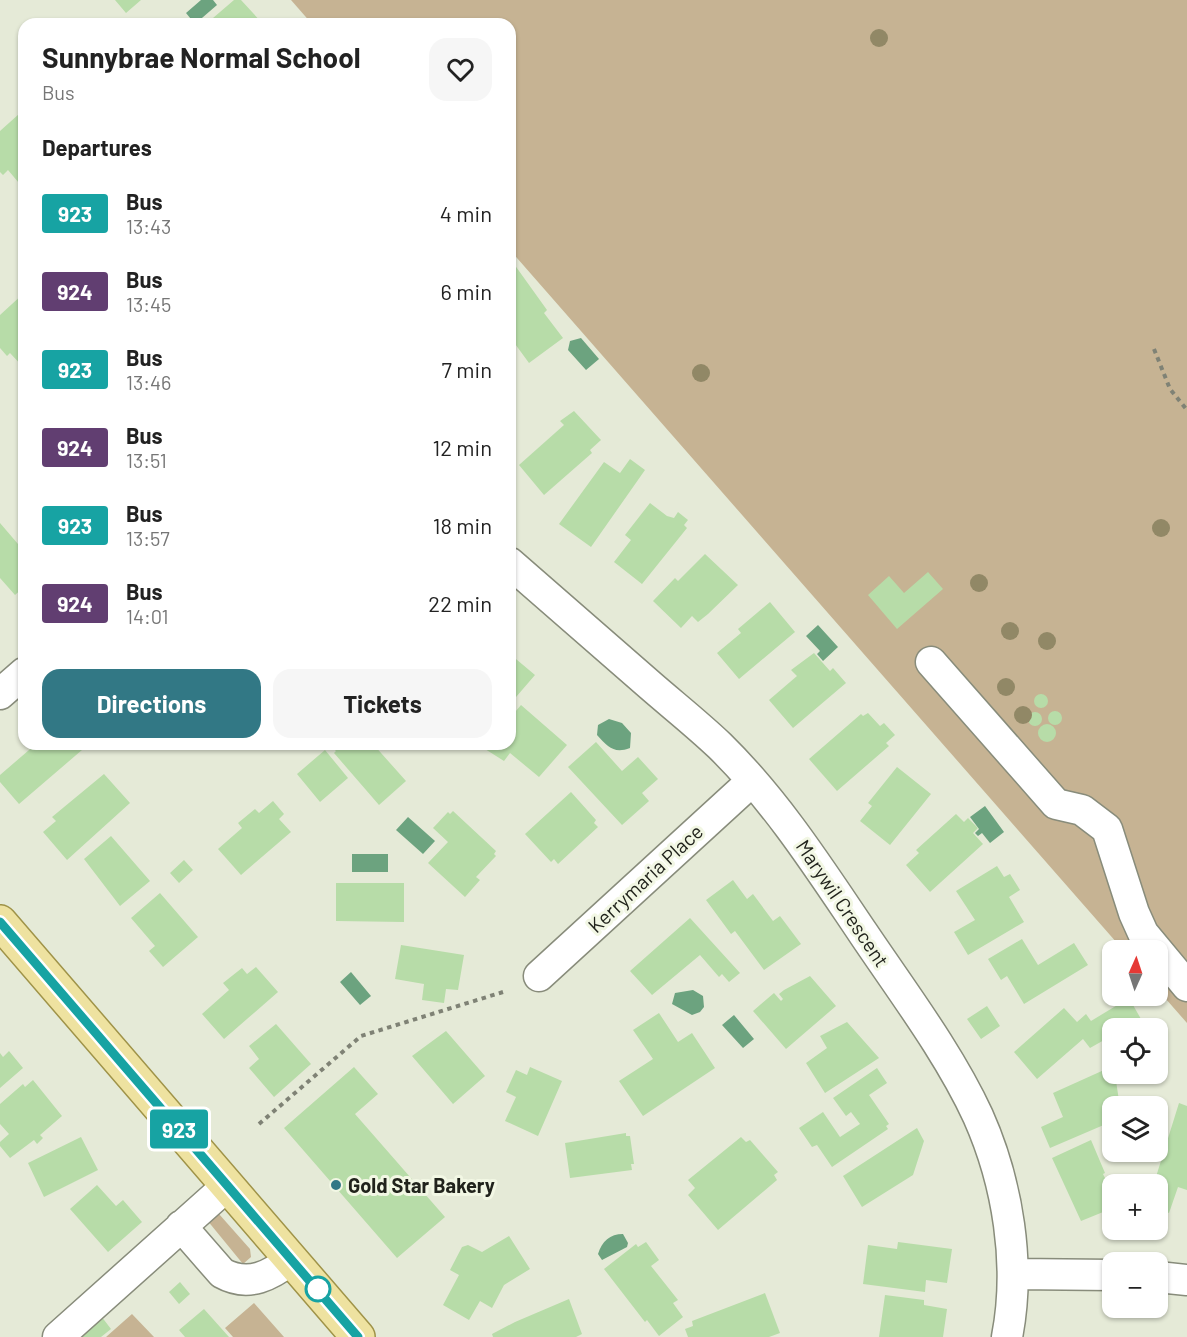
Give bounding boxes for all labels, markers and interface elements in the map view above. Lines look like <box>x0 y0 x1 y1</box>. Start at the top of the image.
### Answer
button: heart <box>429 38 492 101</box>
text: Sunnybrae Normal School <box>42 40 361 74</box>
text: Bus <box>42 80 75 104</box>
text: Departures <box>42 134 152 160</box>
text: Bus <box>126 188 163 214</box>
text: 4 min <box>440 200 492 226</box>
text: 923 <box>58 201 92 226</box>
text: 13:43 <box>126 214 171 238</box>
text: Bus <box>126 266 163 292</box>
text: 6 min <box>441 278 492 304</box>
text: 924 <box>57 279 93 304</box>
text: 13:45 <box>126 292 171 316</box>
text: Bus <box>126 344 163 370</box>
text: 7 min <box>442 356 492 382</box>
text: 923 <box>58 357 92 382</box>
text: 13:46 <box>126 370 171 394</box>
text: Bus <box>126 422 163 448</box>
text: 12 min <box>432 434 492 460</box>
text: 924 <box>57 435 93 460</box>
text: 13:51 <box>126 448 167 472</box>
text: Bus <box>126 500 163 526</box>
text: 18 min <box>433 512 492 538</box>
text: 923 <box>58 513 92 538</box>
text: 13:57 <box>126 526 170 550</box>
text: Bus <box>126 578 163 604</box>
text: 22 min <box>428 590 492 616</box>
text: 924 <box>57 591 93 616</box>
text: 14:01 <box>126 604 169 628</box>
button: Directions <box>42 669 261 738</box>
button: Tickets <box>273 669 492 738</box>
street label: Kerrymaria Place <box>583 819 707 937</box>
street label: Marywil Crescent <box>792 835 894 971</box>
north arrow <box>1102 940 1168 1006</box>
map controls <box>1102 940 1168 1318</box>
button: locate <box>1102 1018 1168 1084</box>
button: layers <box>1102 1096 1168 1162</box>
line badge: 923 <box>144 1110 213 1148</box>
text: 923 <box>162 1117 196 1142</box>
place label: Gold Star Bakery <box>348 1173 495 1197</box>
button: + <box>1102 1174 1168 1240</box>
marker: Gold Star Bakery <box>329 1178 343 1192</box>
button: − <box>1102 1252 1168 1318</box>
unlabelled marker <box>305 1276 331 1302</box>

